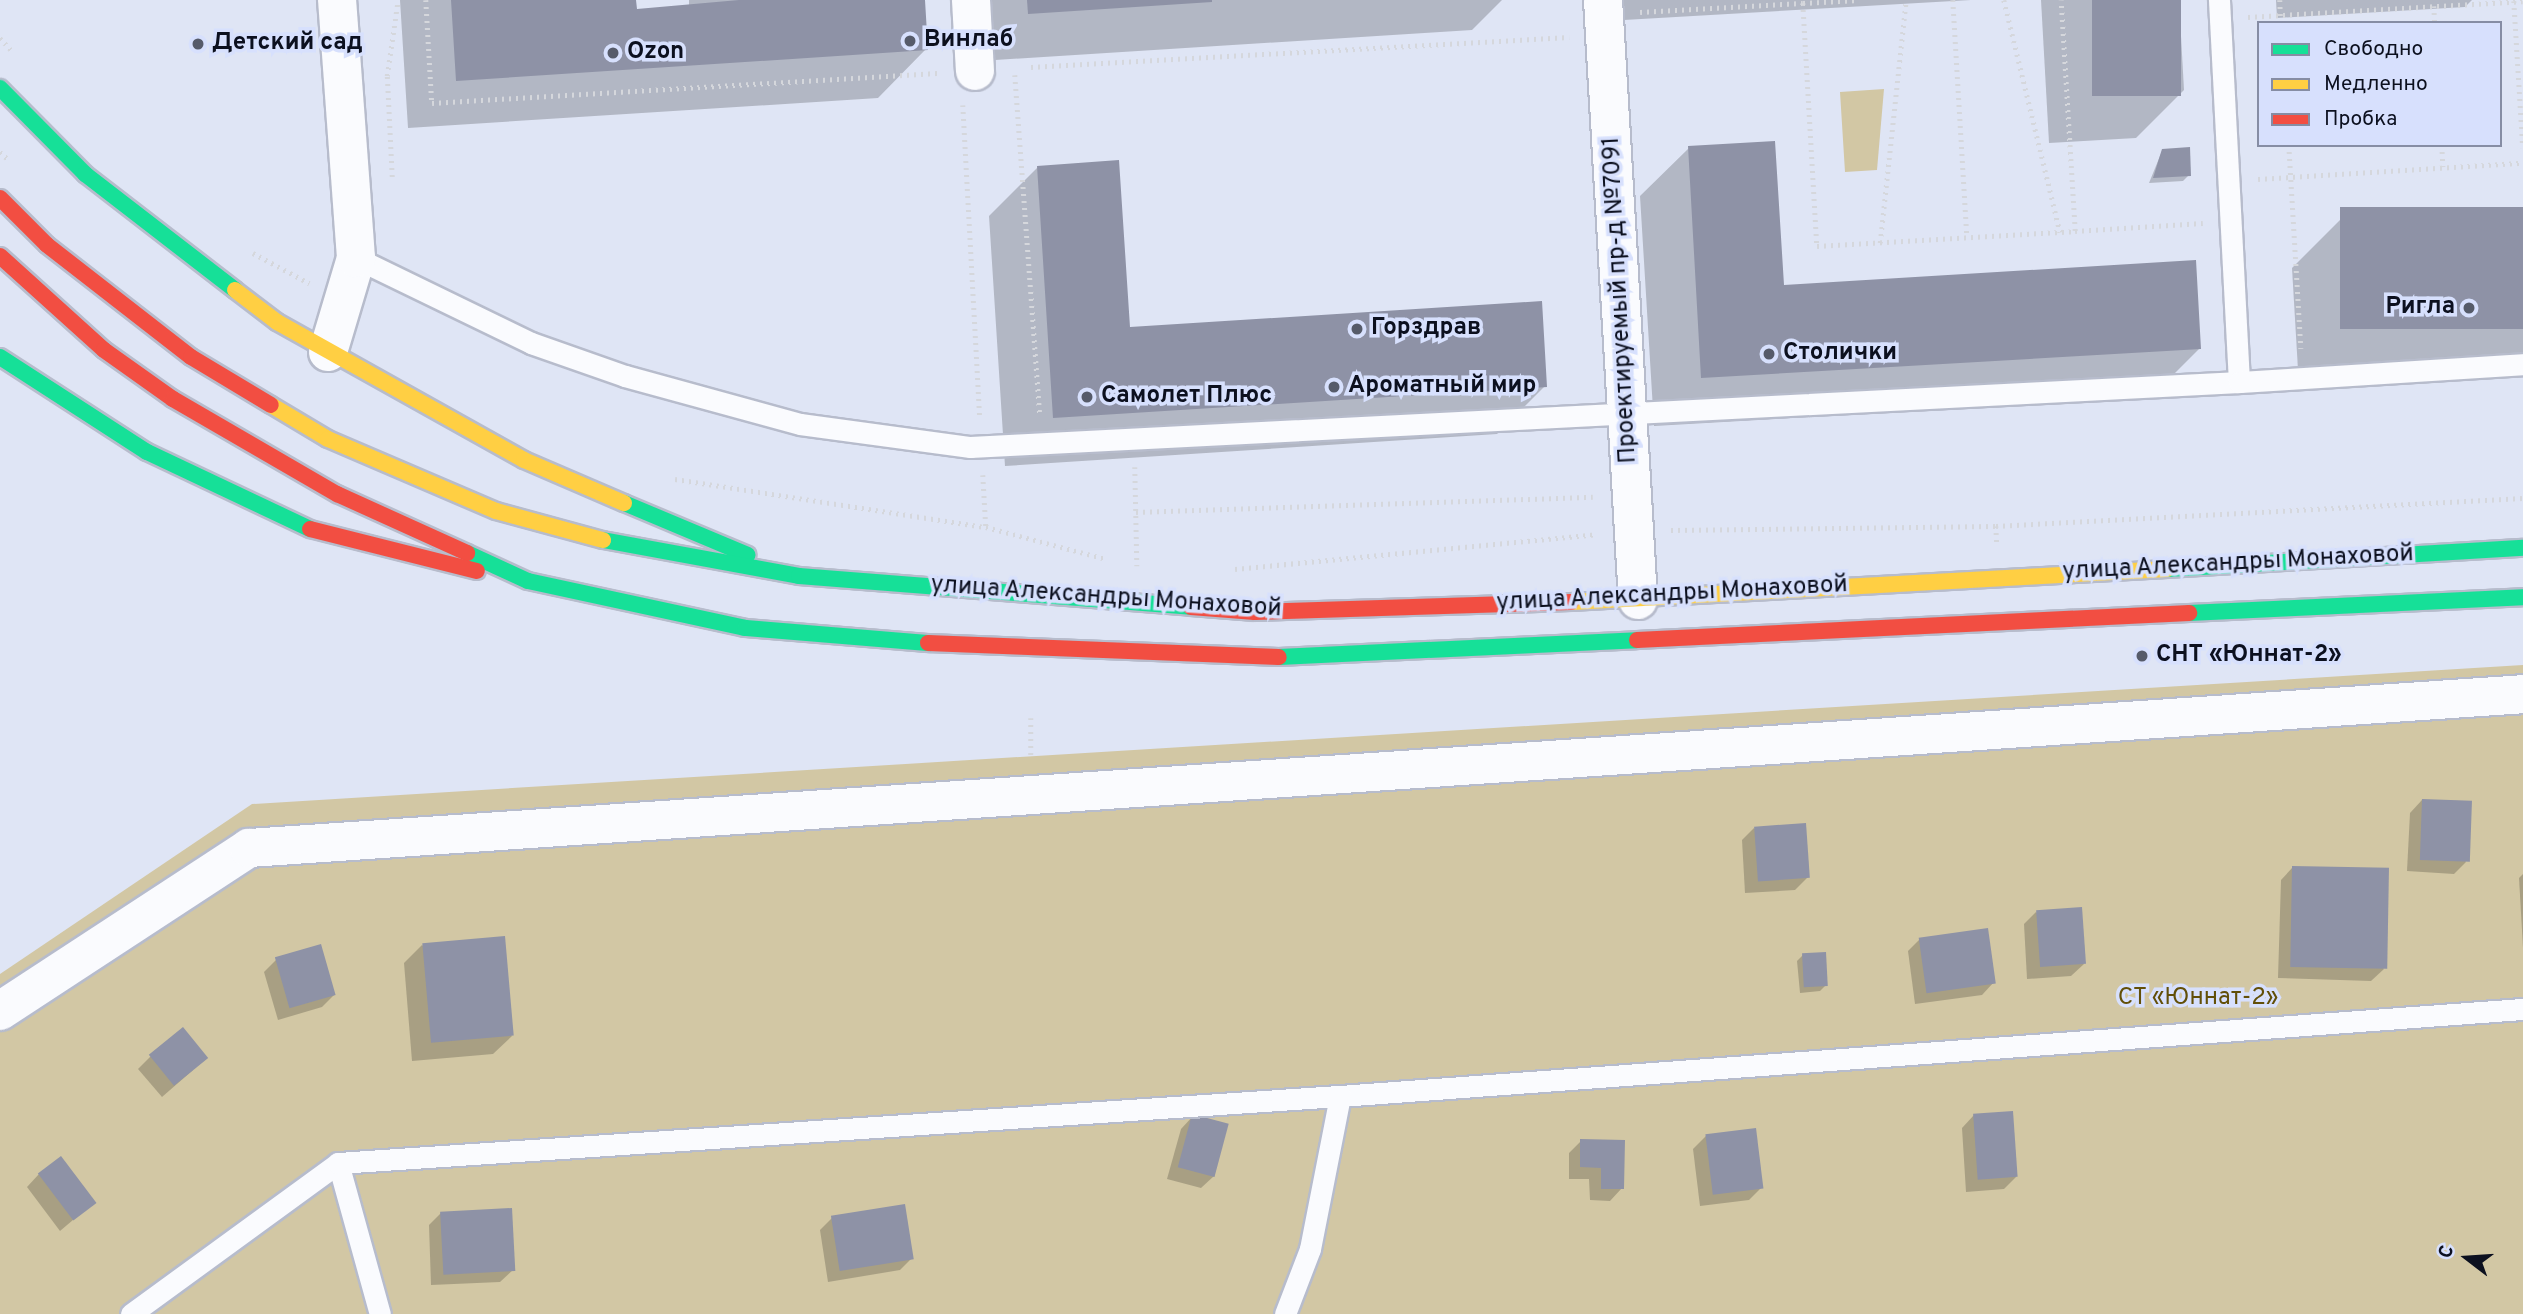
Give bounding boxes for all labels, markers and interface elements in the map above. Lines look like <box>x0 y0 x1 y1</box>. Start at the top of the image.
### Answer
legend <box>2257 21 2502 147</box>
place label: Винлаб <box>924 27 1013 55</box>
place label: Детский сад <box>212 30 363 58</box>
marker: Винлаб <box>902 33 918 49</box>
marker: Детский сад <box>190 36 206 52</box>
text: Свободно <box>2324 36 2423 63</box>
place label: Ozon <box>627 39 684 67</box>
marker: Ozon <box>605 45 621 61</box>
text: Медленно <box>2324 71 2428 98</box>
text: Пробка <box>2324 106 2397 133</box>
street label: Проектируемый пр-д №7091 <box>1598 136 1644 464</box>
place label: Ригла <box>2385 294 2455 322</box>
marker: Ригла <box>2461 300 2477 316</box>
place label: Горздрав <box>1371 315 1481 343</box>
marker: Горздрав <box>1349 321 1365 337</box>
place label: Столички <box>1783 340 1897 368</box>
marker: Столички <box>1761 346 1777 362</box>
place label: Ароматный мир <box>1348 373 1536 401</box>
marker: Ароматный мир <box>1326 379 1342 395</box>
place label: Самолет Плюс <box>1101 383 1272 411</box>
marker: Самолет Плюс <box>1079 389 1095 405</box>
street label: улица Александры Монаховой <box>2061 540 2415 588</box>
street label: улица Александры Монаховой <box>929 571 1283 625</box>
street label: улица Александры Монаховой <box>1495 571 1849 619</box>
place label: СНТ «Юннат-2» <box>2156 642 2342 670</box>
marker: СНТ «Юннат-2» <box>2134 648 2150 664</box>
park label: СТ «Юннат-2» <box>2117 985 2279 1013</box>
north arrow <box>2432 1223 2502 1293</box>
text: С <box>2434 1243 2460 1261</box>

